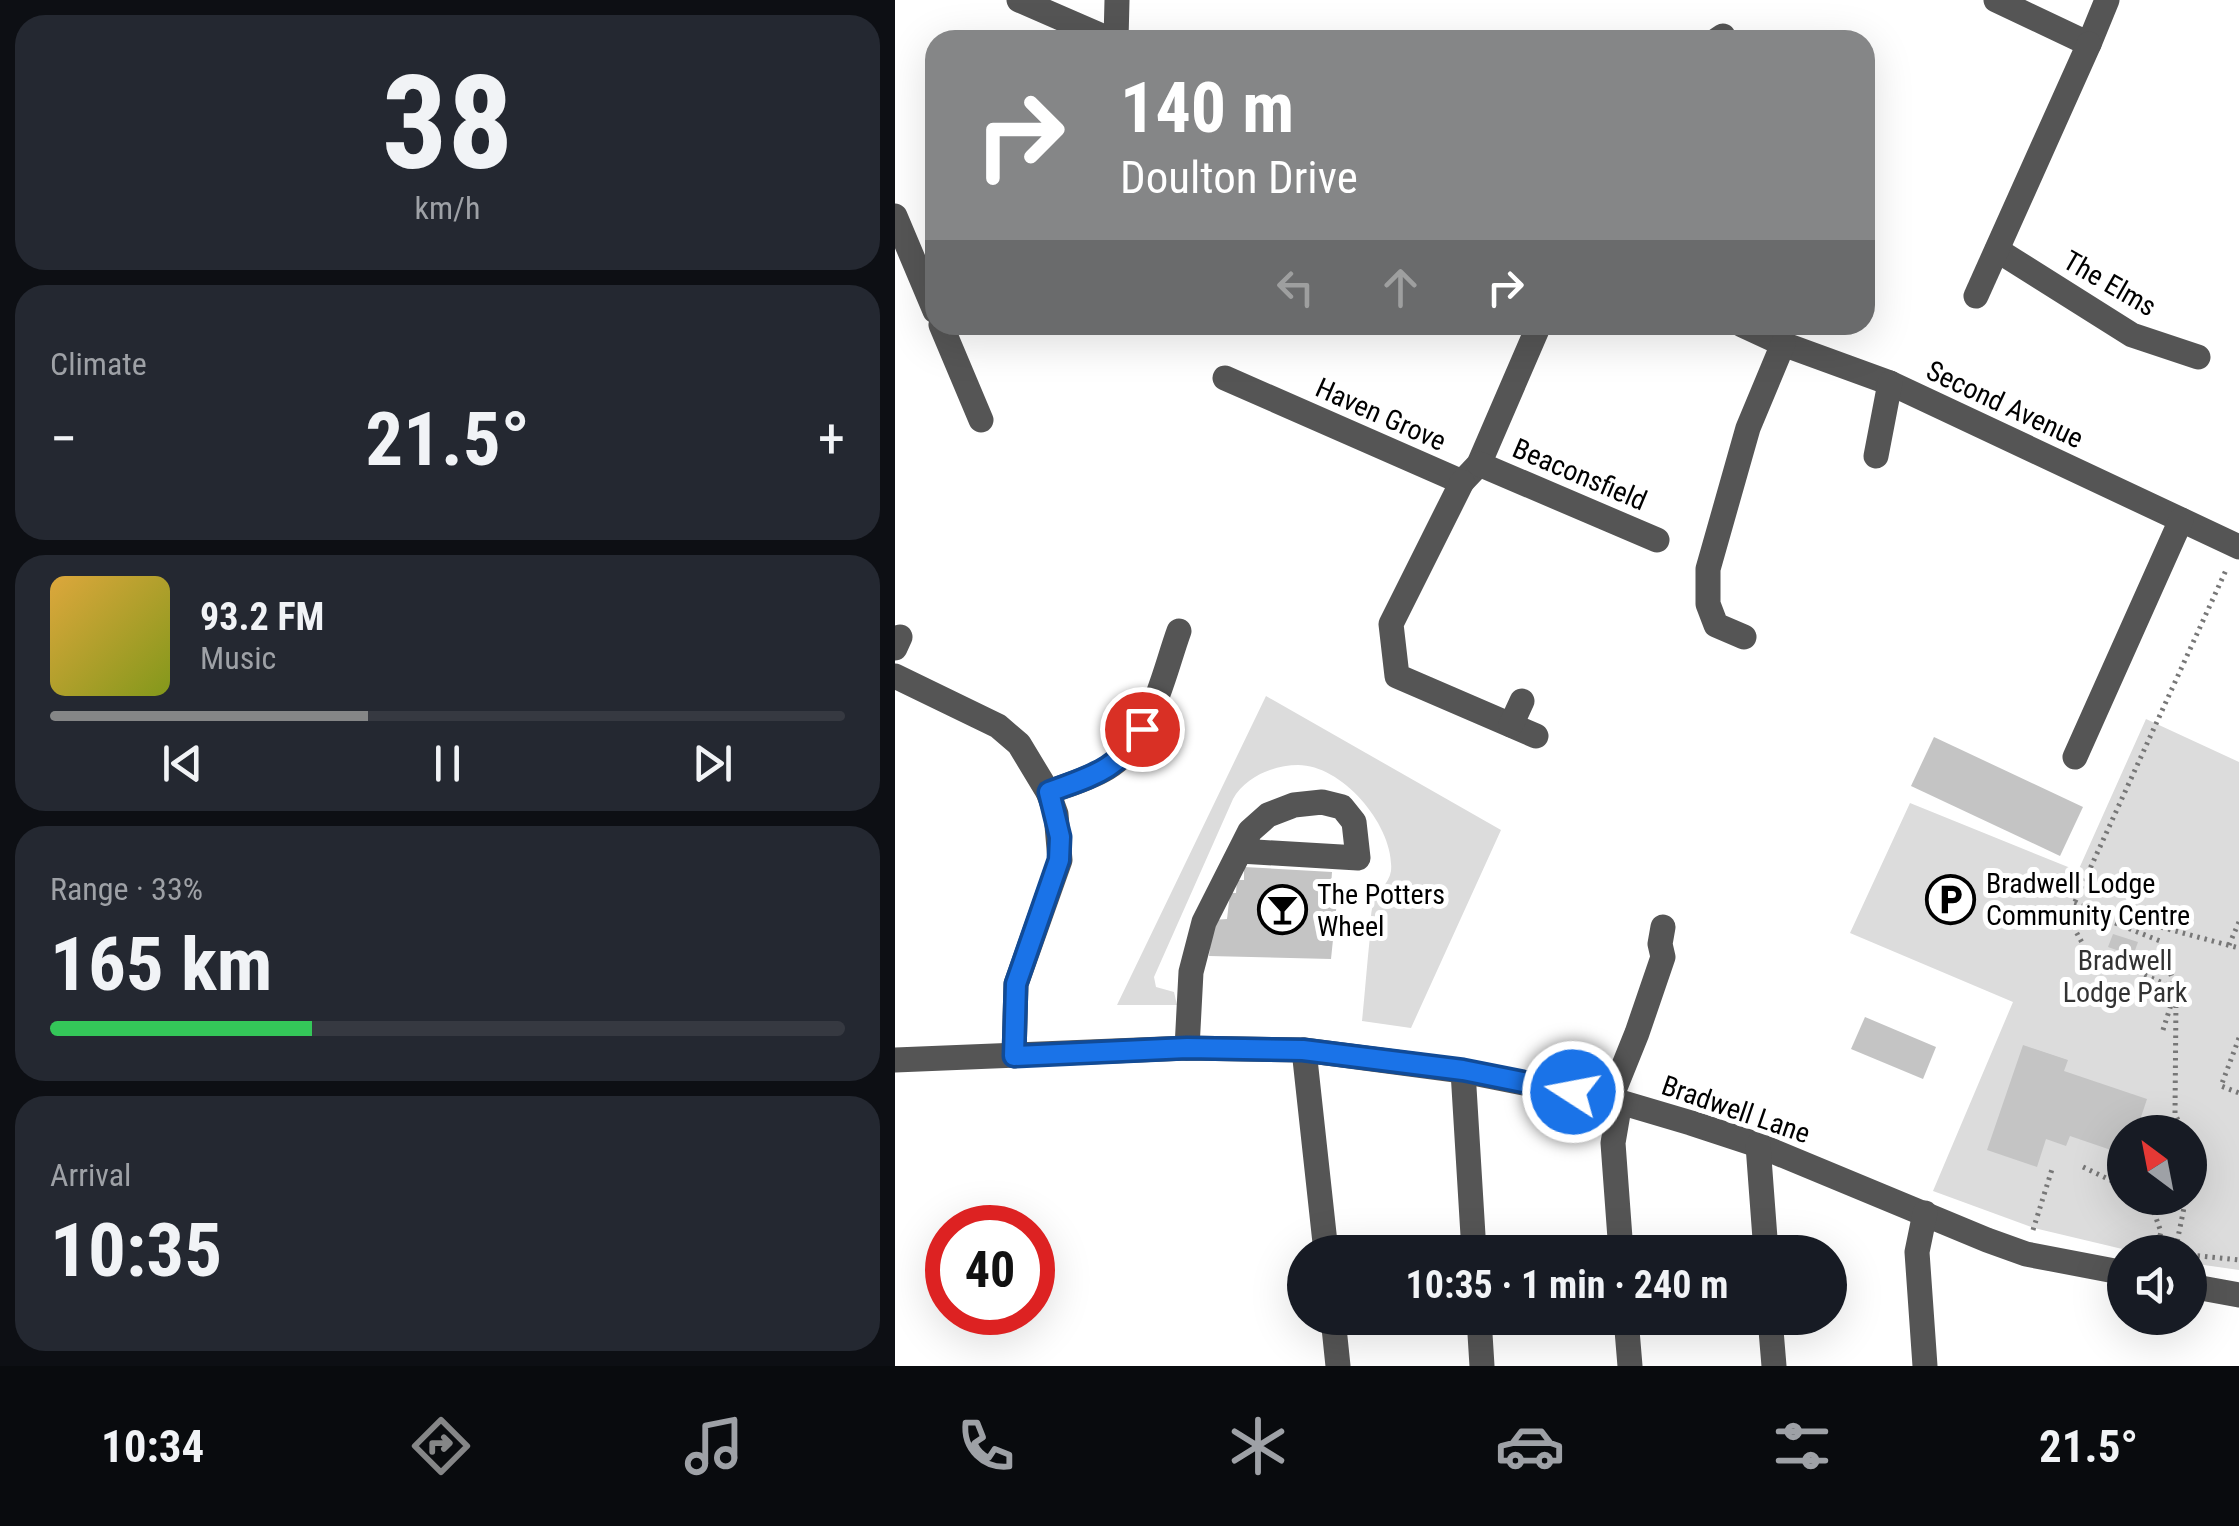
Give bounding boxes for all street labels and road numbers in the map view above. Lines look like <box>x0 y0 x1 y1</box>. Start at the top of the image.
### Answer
street label: The Elms <box>2057 244 2162 323</box>
street label: Second Avenue <box>1921 354 2088 455</box>
street label: Haven Grove <box>1311 371 1451 458</box>
street label: Beaconsfield <box>1508 431 1652 517</box>
street label: Bradwell Lane <box>1657 1069 1814 1150</box>

